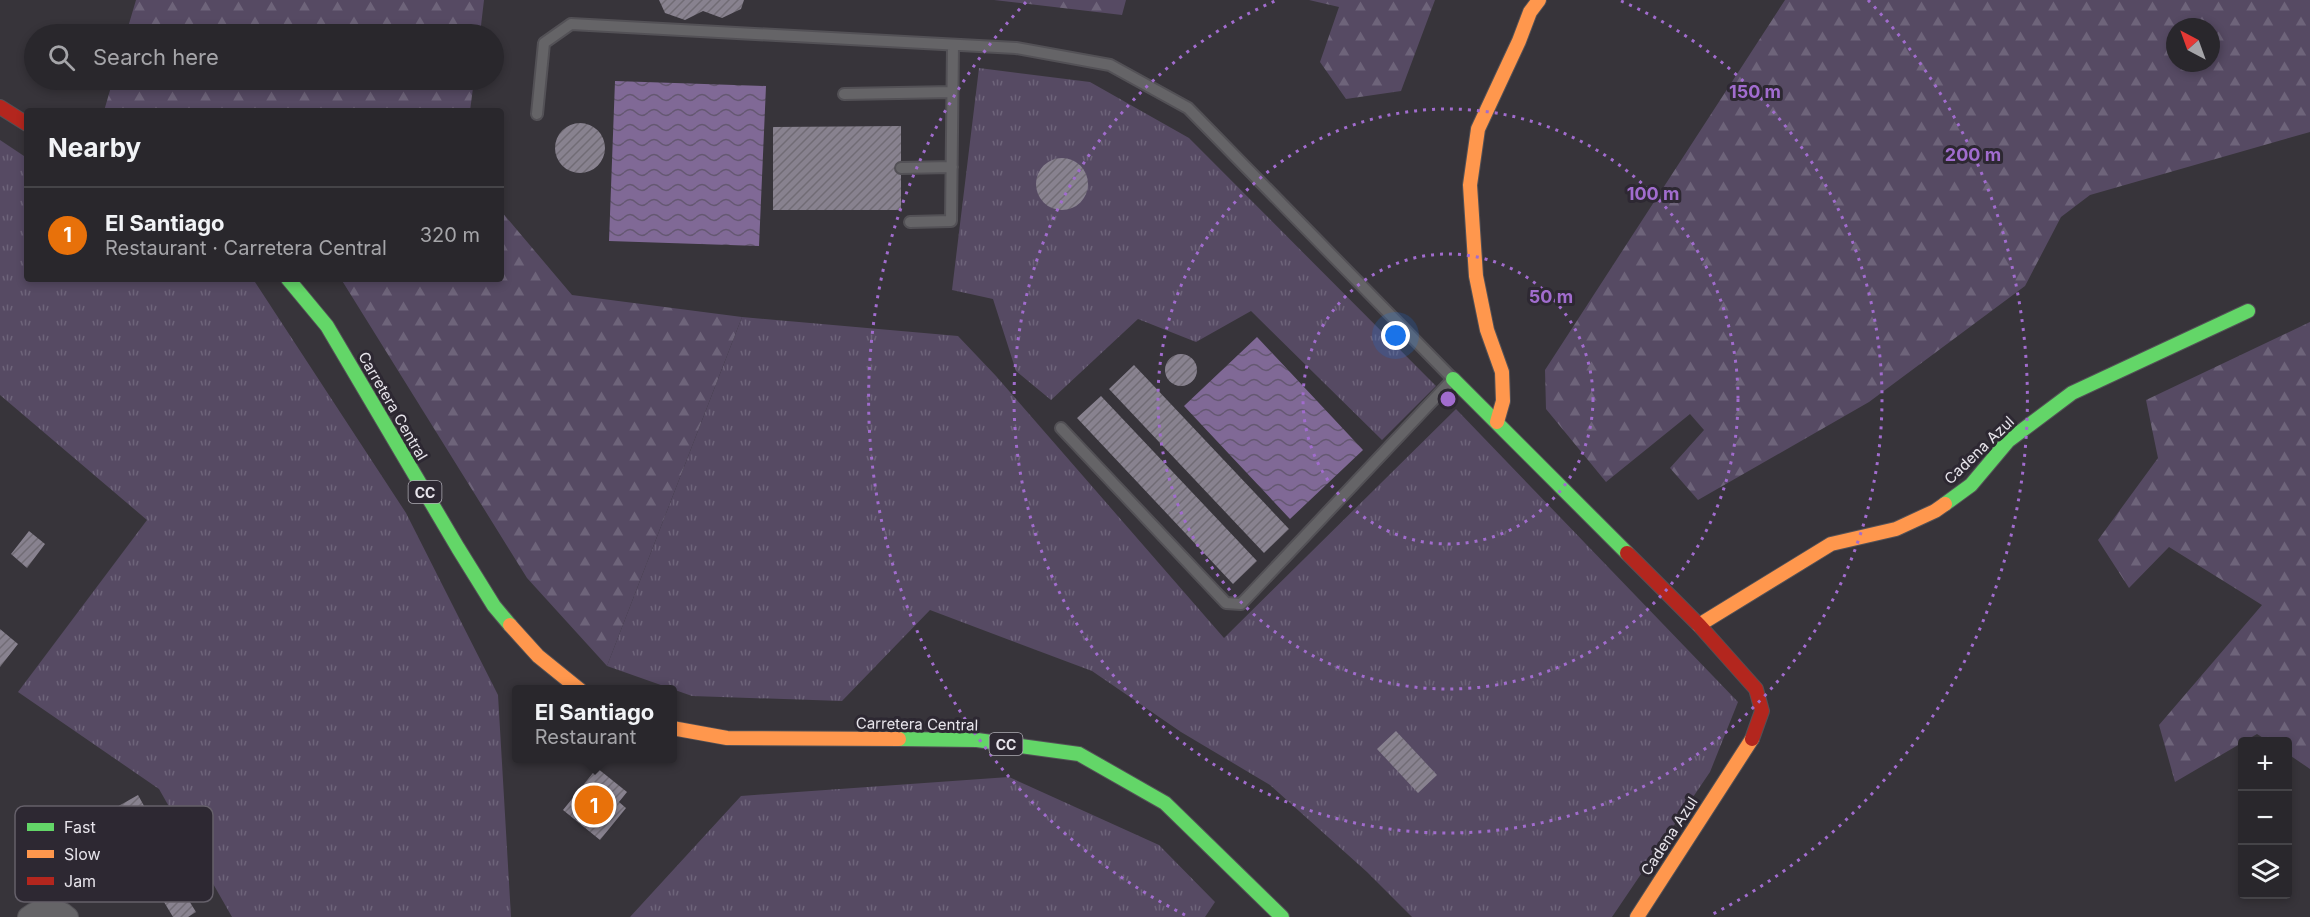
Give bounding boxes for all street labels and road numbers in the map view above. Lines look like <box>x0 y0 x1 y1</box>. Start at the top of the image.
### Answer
street label: Carretera Central <box>354 348 432 464</box>
street label: Cadena Azul <box>1940 412 2018 488</box>
road number: CC <box>408 481 442 503</box>
street label: Carretera Central <box>856 713 978 735</box>
road number: CC <box>990 733 1022 755</box>
street label: Cadena Azul <box>1637 793 1701 879</box>

